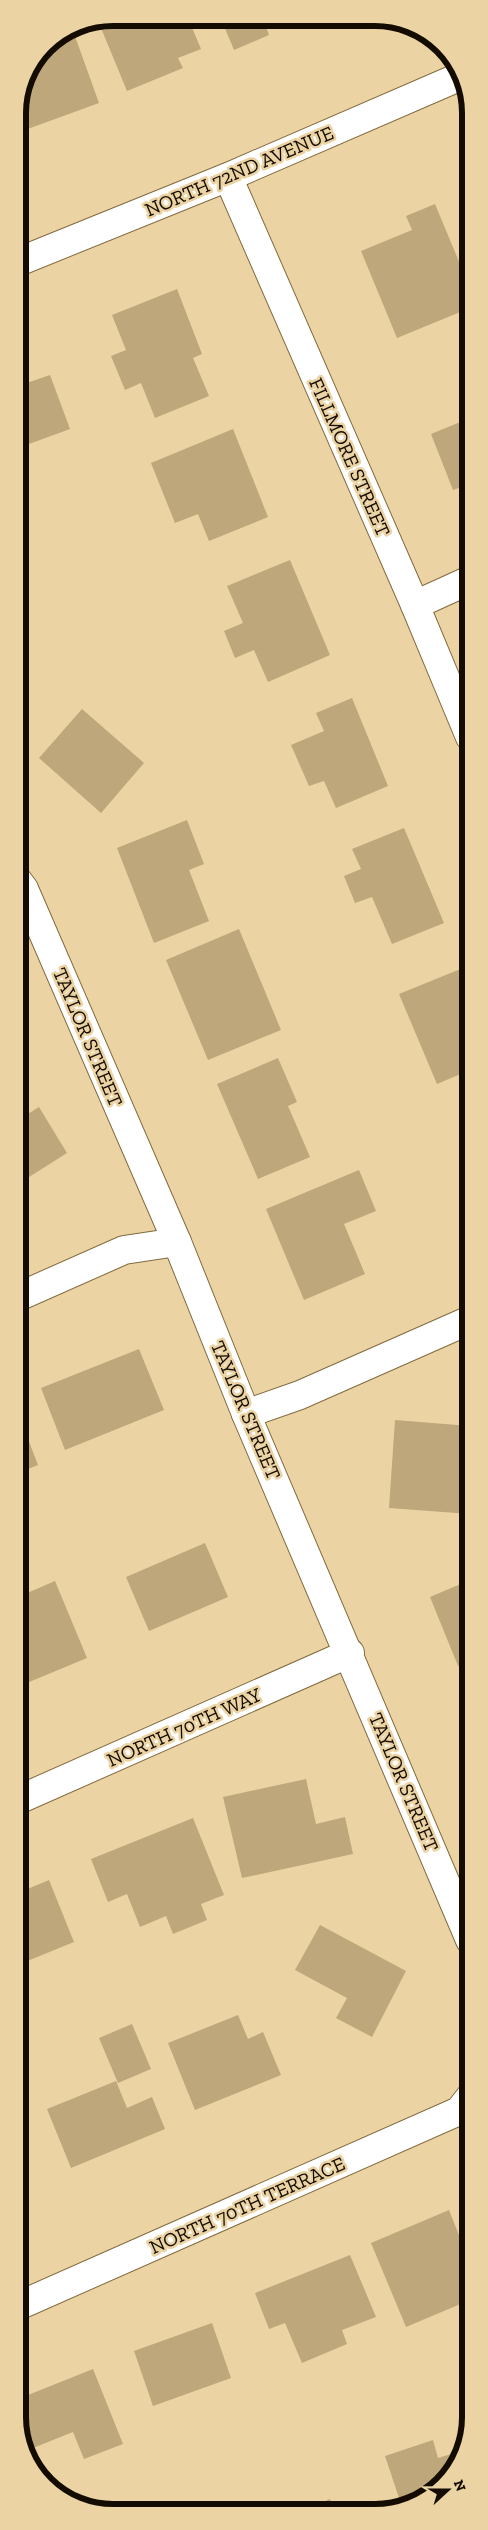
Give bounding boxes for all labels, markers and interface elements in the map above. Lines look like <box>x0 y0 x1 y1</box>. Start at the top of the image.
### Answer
street label: NORTH 72ND AVENUE <box>141 120 337 222</box>
street label: FILLMORE STREET <box>304 374 396 540</box>
street label: TAYLOR STREET <box>48 964 128 1110</box>
street label: TAYLOR STREET <box>206 1337 286 1483</box>
street label: NORTH 70TH WAY <box>103 1682 266 1772</box>
street label: TAYLOR STREET <box>364 1709 444 1855</box>
street label: NORTH 70TH TERRACE <box>146 2151 348 2259</box>
north arrow <box>423 2465 473 2515</box>
text: N <box>450 2478 470 2494</box>

